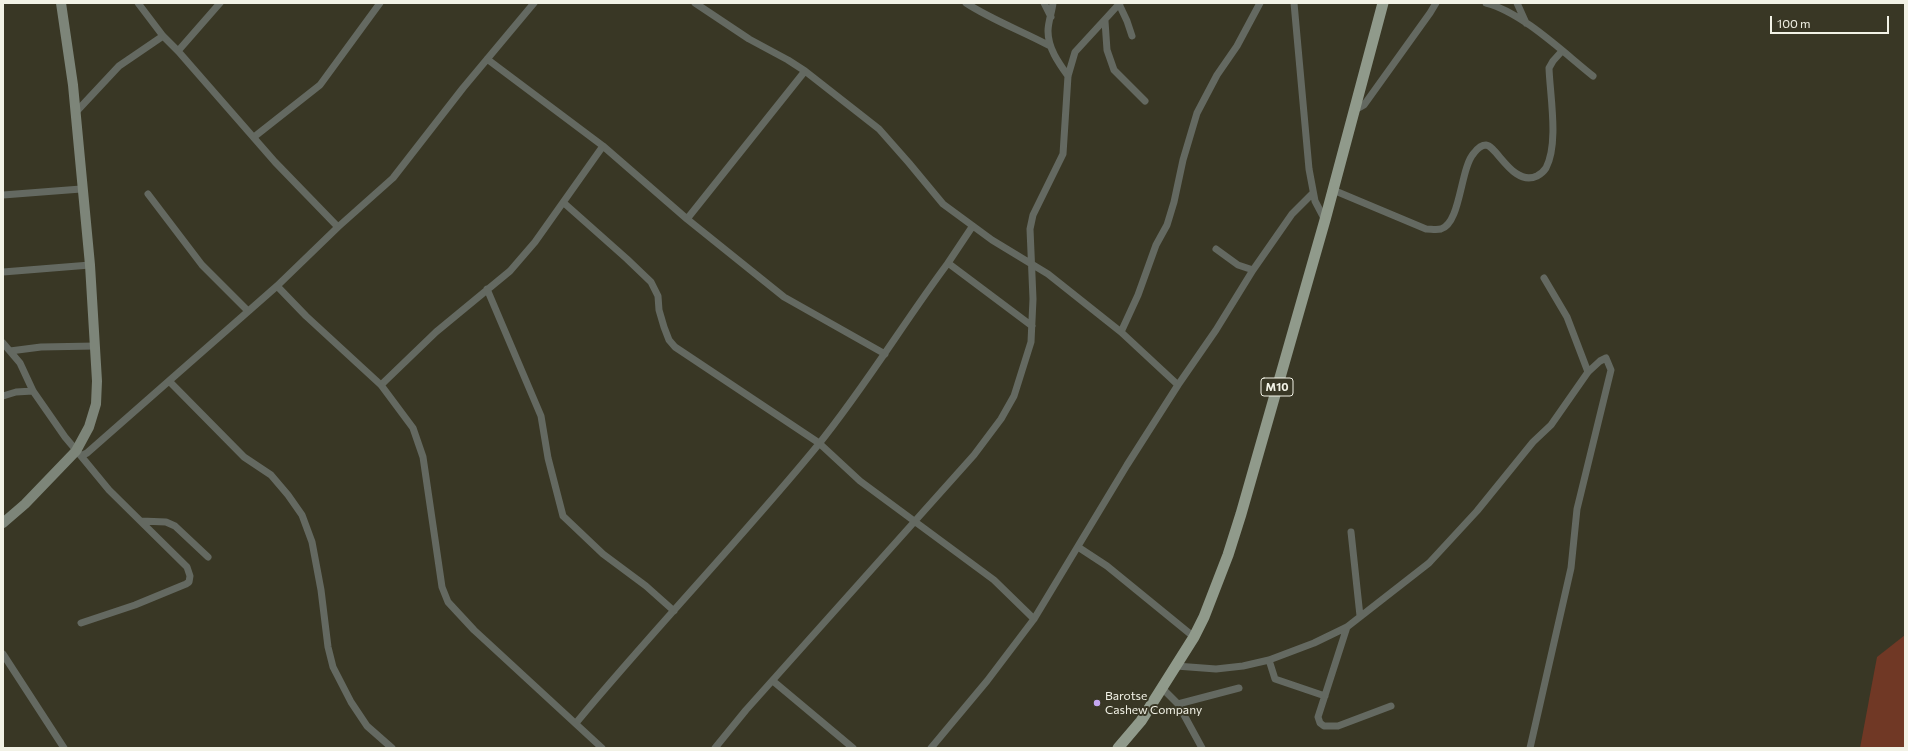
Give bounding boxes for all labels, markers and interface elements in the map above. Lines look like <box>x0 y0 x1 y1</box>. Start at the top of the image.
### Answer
scale bar <box>1772 8 1891 34</box>
text: 100 m <box>1777 16 1811 30</box>
road number: M10 <box>1261 378 1293 396</box>
place label: Barotse Cashew Company <box>1105 689 1202 717</box>
marker: Barotse Cashew Company <box>1092 698 1102 708</box>

